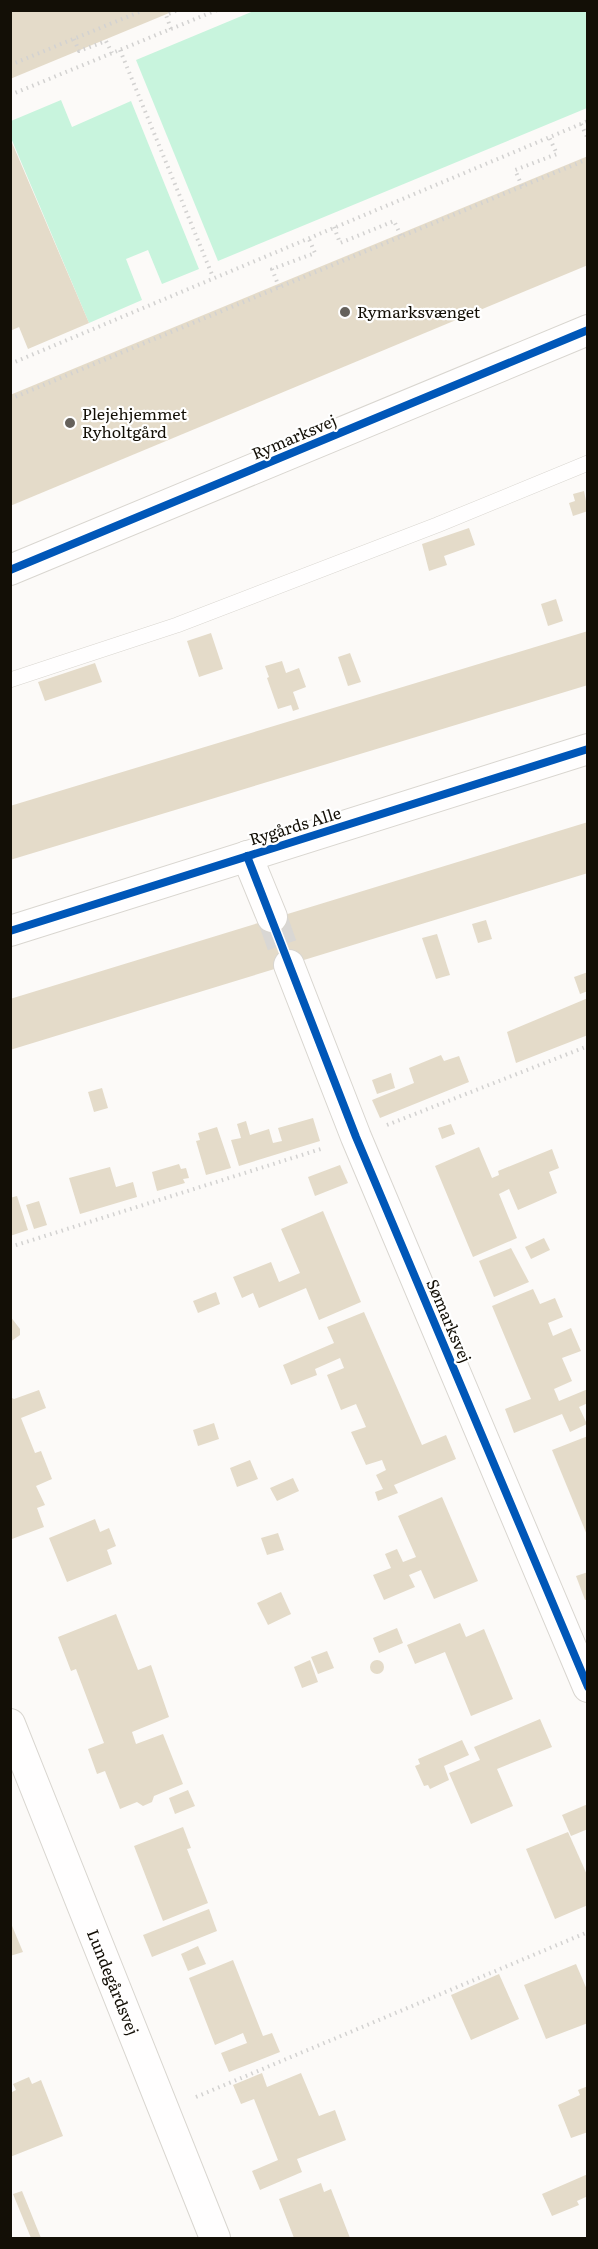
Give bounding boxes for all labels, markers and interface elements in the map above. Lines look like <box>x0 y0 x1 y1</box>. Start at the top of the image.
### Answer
place label: Rymarksvænget <box>357 299 481 323</box>
marker: Rymarksvænget <box>338 305 352 319</box>
place label: Plejehjemmet Ryholtgård <box>82 401 187 443</box>
street label: Rymarksvej <box>248 407 340 465</box>
marker: Plejehjemmet Ryholtgård <box>63 416 77 430</box>
street label: Rygårds Alle <box>246 800 344 850</box>
street label: Sømarksvej <box>421 1275 478 1366</box>
street label: Lundegårdsvej <box>82 1925 146 2038</box>

